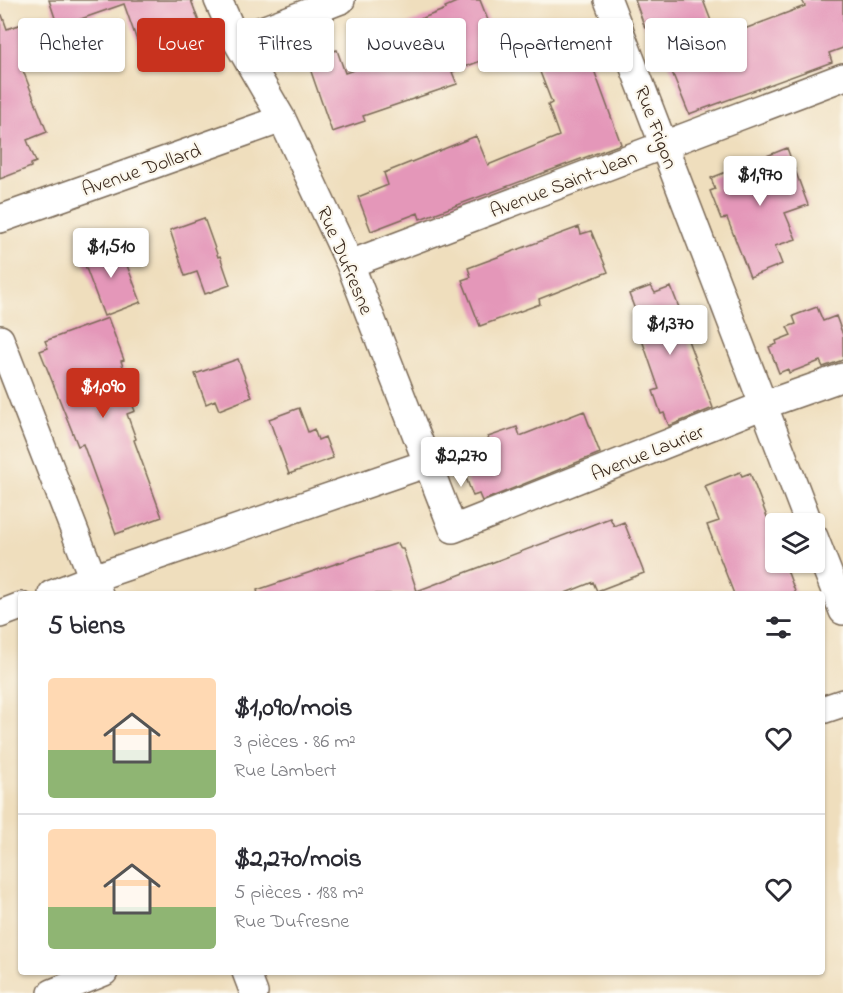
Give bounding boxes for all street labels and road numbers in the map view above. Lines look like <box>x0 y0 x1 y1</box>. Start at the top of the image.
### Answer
street label: Rue Frigon <box>625 82 684 174</box>
street label: Avenue Dollard <box>78 137 205 205</box>
street label: Avenue Saint-Jean <box>486 144 642 227</box>
street label: Rue Dufresne <box>308 202 380 320</box>
street label: Avenue Laurier <box>587 418 709 490</box>

